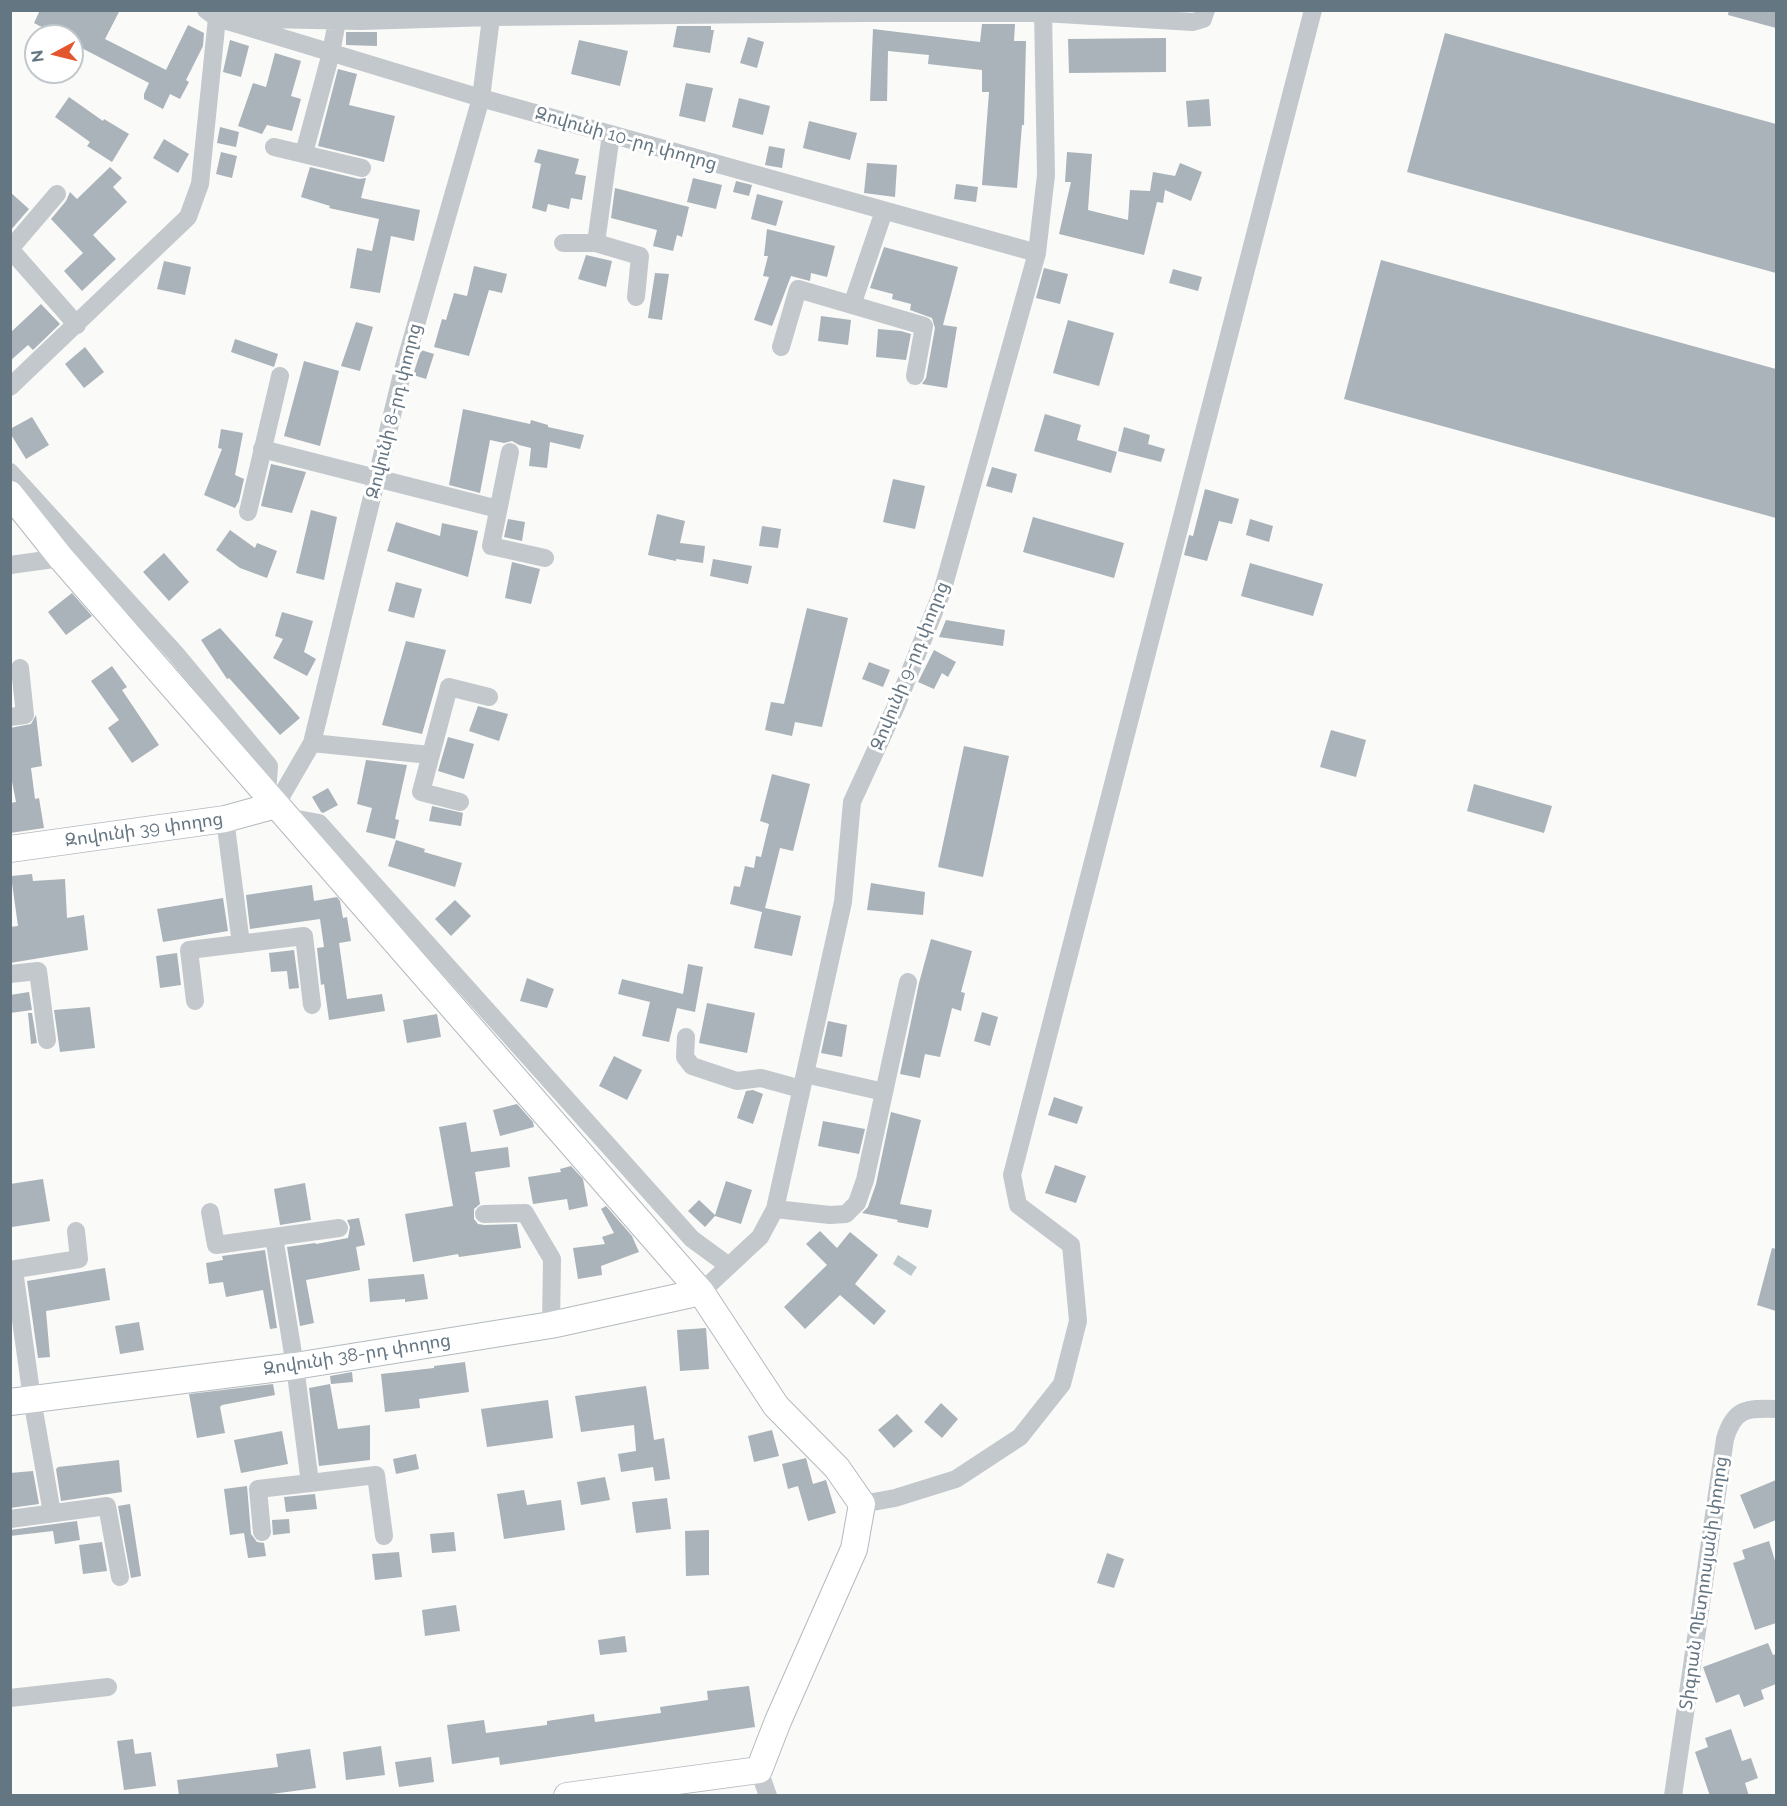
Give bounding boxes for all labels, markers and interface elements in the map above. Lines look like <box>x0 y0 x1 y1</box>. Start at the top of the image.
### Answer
north arrow <box>24 24 84 84</box>
text: N <box>27 49 48 63</box>
street label: Զովունի 10-րդ փողոց <box>533 103 719 175</box>
street label: Զովունի 8-րդ փողոց <box>362 321 426 501</box>
street label: Զովունի 9-րդ փողոց <box>866 579 954 753</box>
street label: Զովունի 39 փողոց <box>63 808 225 852</box>
street label: Զովունի 38-րդ փողոց <box>262 1329 452 1381</box>
street label: Տիգրան Պետրոսյանի փողոց <box>1675 1455 1733 1711</box>

